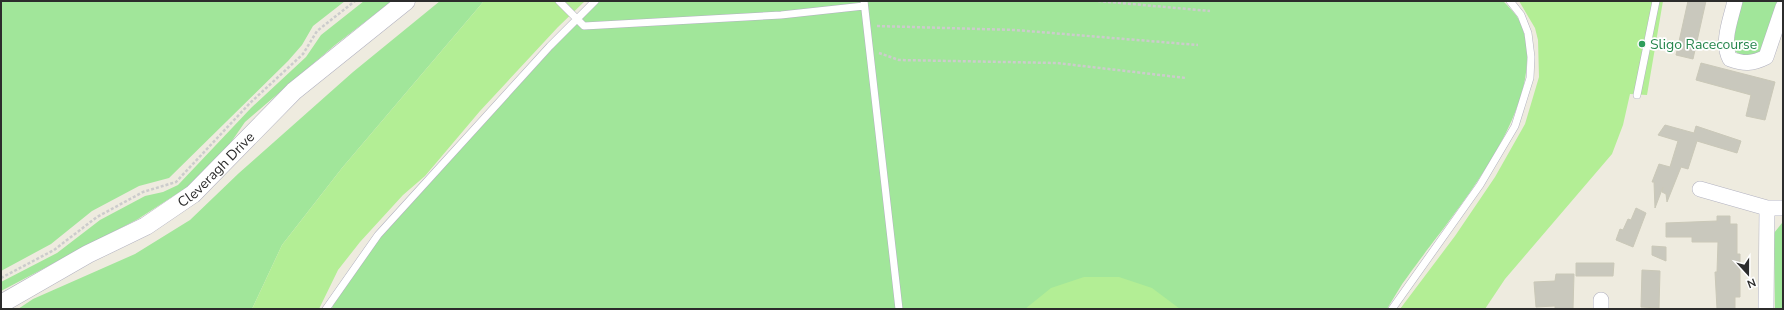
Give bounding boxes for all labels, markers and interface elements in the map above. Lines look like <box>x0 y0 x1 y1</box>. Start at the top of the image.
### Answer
place label: Sligo Racecourse <box>1650 35 1757 54</box>
marker: Sligo Racecourse <box>1637 39 1647 49</box>
street label: Cleveragh Drive <box>174 128 258 211</box>
north arrow <box>1728 254 1768 294</box>
text: N <box>1745 274 1758 291</box>

